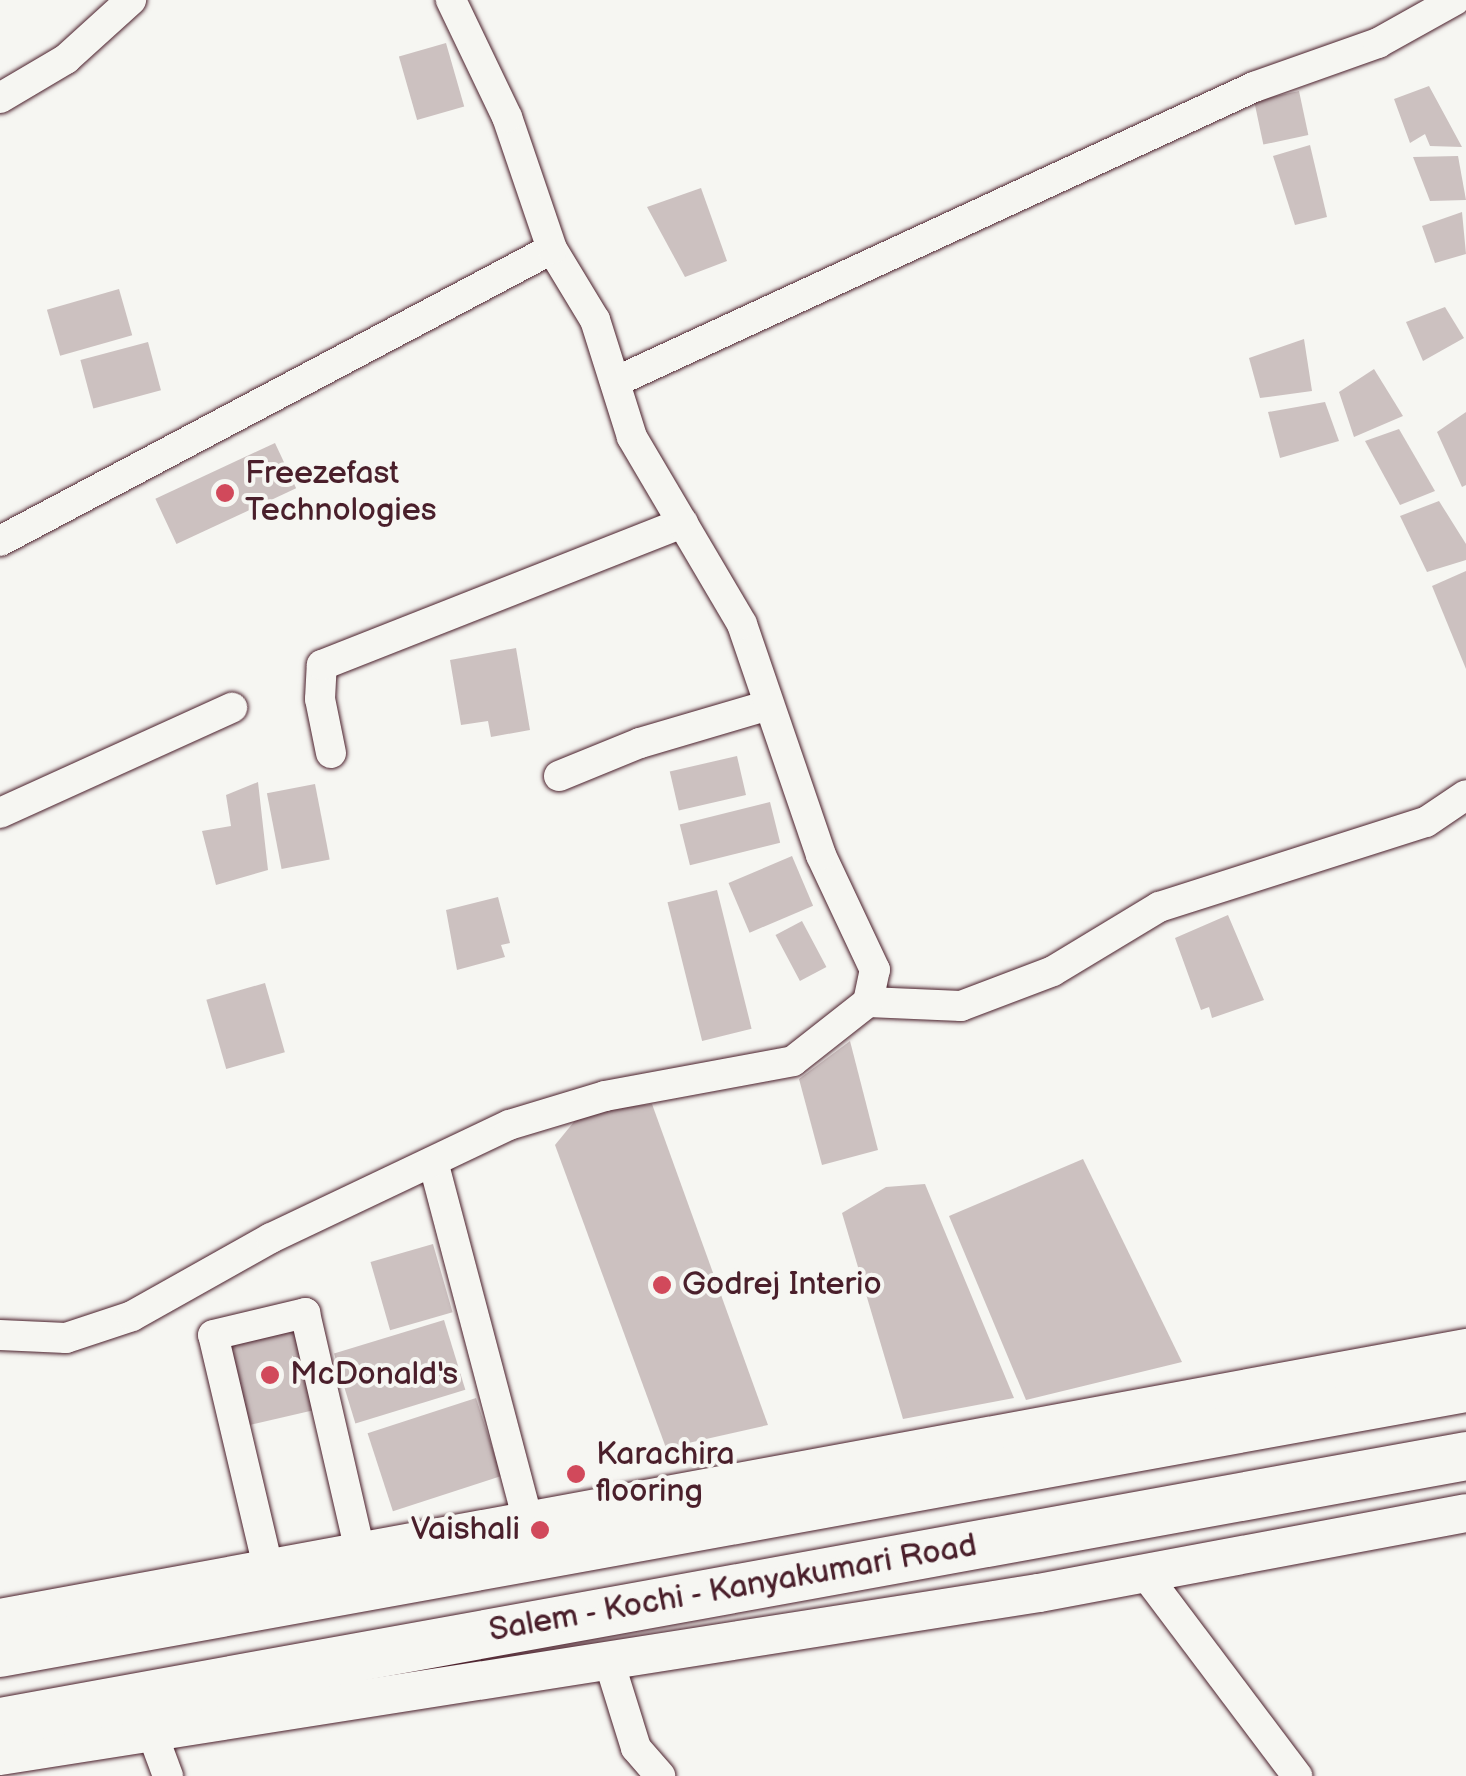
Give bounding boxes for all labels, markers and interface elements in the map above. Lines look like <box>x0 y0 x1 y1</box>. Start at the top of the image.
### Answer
place label: Freezefast Technologies <box>245 456 437 531</box>
marker: Freezefast Technologies <box>214 482 236 504</box>
place label: Godrej Interio <box>682 1266 882 1304</box>
marker: Godrej Interio <box>651 1274 673 1296</box>
place label: McDonald's <box>290 1356 458 1394</box>
marker: McDonald's <box>259 1364 281 1386</box>
place label: Karachira flooring <box>596 1437 735 1512</box>
marker: Karachira flooring <box>565 1463 587 1485</box>
place label: Vaishali <box>411 1511 520 1549</box>
marker: Vaishali <box>529 1519 551 1541</box>
street label: Salem - Kochi - Kanyakumari Road <box>484 1527 982 1651</box>

